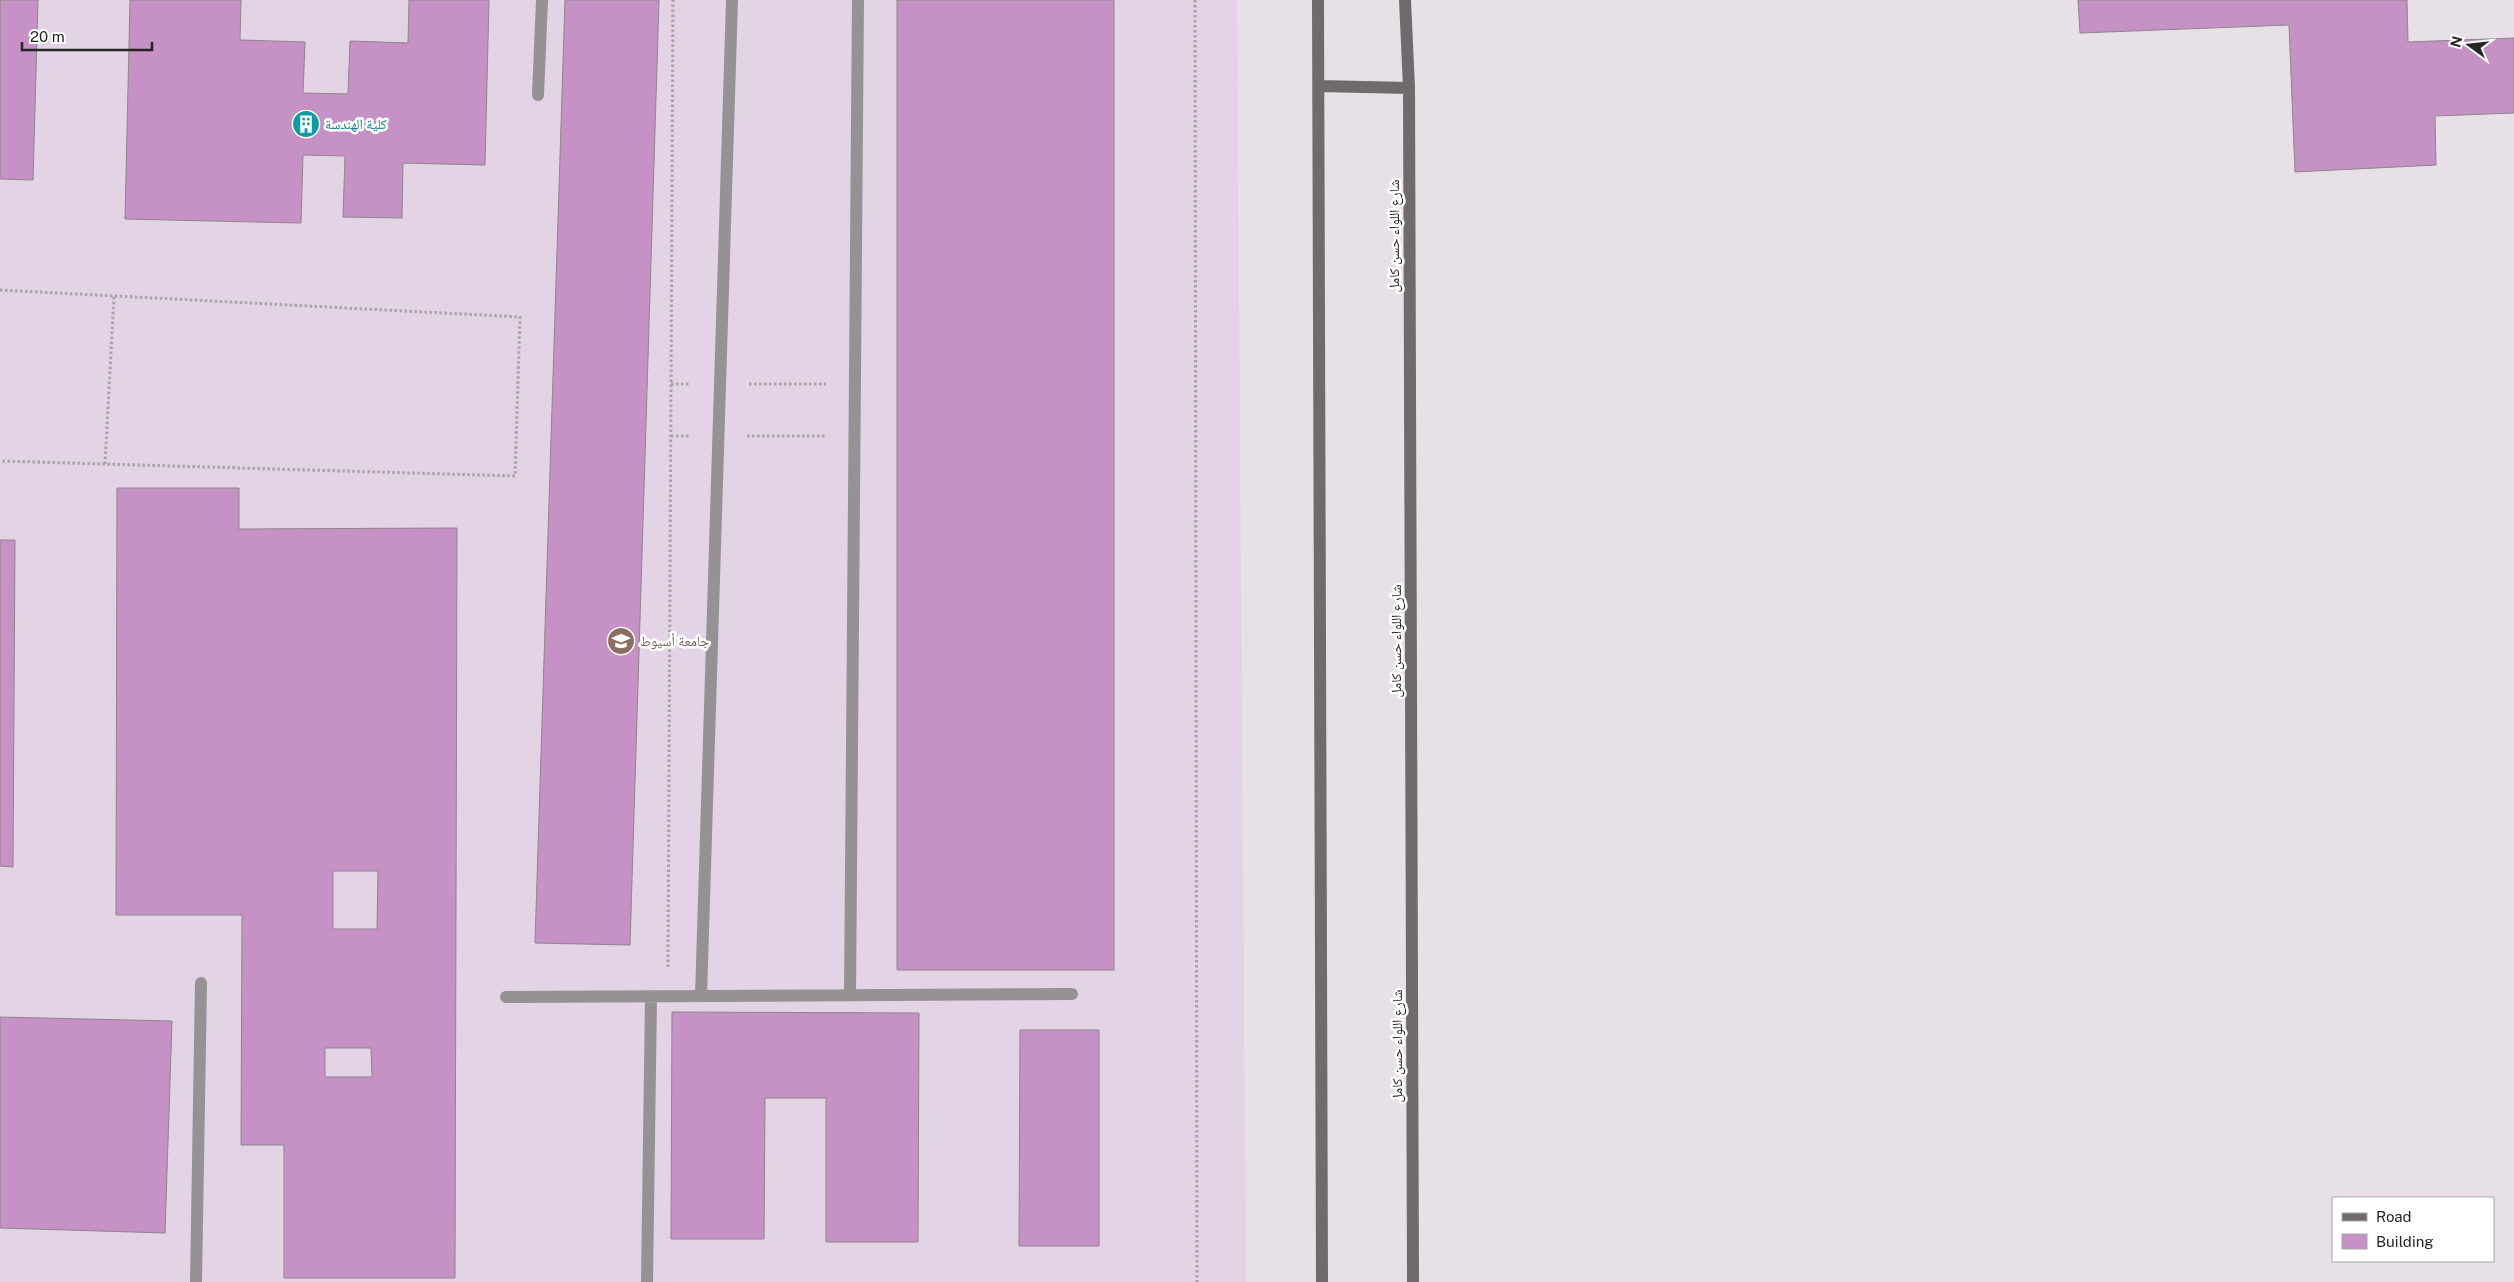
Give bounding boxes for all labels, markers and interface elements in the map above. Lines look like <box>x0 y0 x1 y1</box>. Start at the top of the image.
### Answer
scale bar <box>22 20 152 52</box>
north arrow <box>2444 20 2494 70</box>
text: 20 m <box>30 28 65 45</box>
text: N <box>2447 34 2466 49</box>
building icon: كلية الهندسة <box>291 109 321 139</box>
place label: كلية الهندسة <box>325 116 387 132</box>
street label: شارع اللواء حسن كامل <box>1386 180 1404 292</box>
street label: شارع اللواء حسن كامل <box>1388 585 1406 697</box>
school or university icon: جامعة أسيوط <box>606 626 636 656</box>
place label: جامعة أسيوط <box>640 633 709 650</box>
street label: شارع اللواء حسن كامل <box>1389 990 1407 1102</box>
legend <box>2332 1197 2494 1262</box>
text: Road <box>2376 1208 2412 1225</box>
text: Building <box>2376 1233 2434 1250</box>

